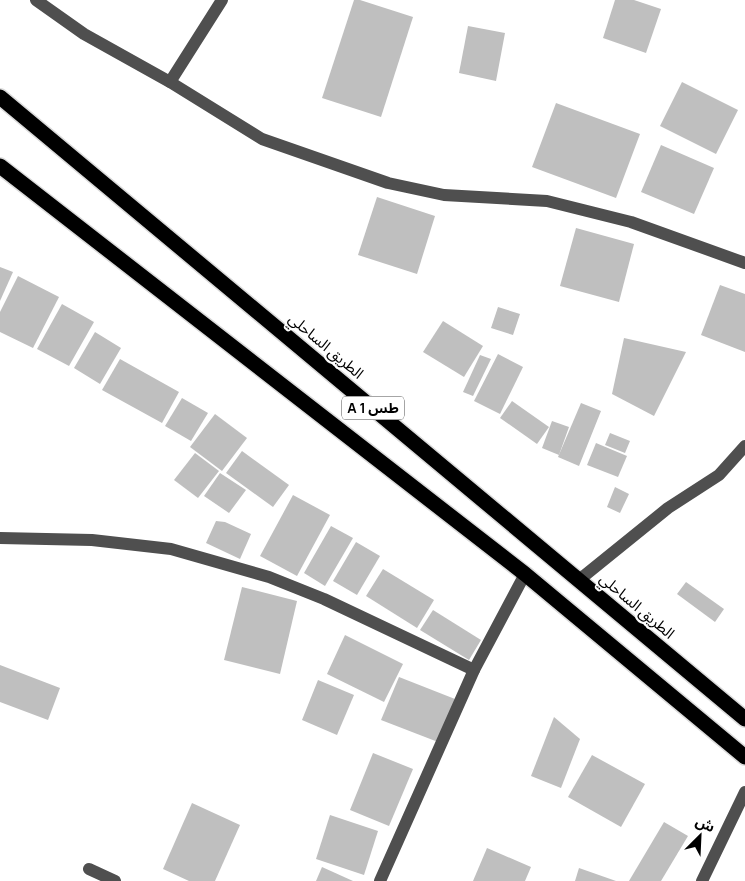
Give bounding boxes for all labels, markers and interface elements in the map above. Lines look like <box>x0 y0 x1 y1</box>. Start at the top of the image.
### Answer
street label: الطريق الساحلي <box>283 308 368 384</box>
road number: A 1 طس <box>342 396 404 419</box>
street label: الطريق الساحلي <box>594 568 679 644</box>
north arrow <box>675 811 725 861</box>
text: ش <box>693 811 718 836</box>

